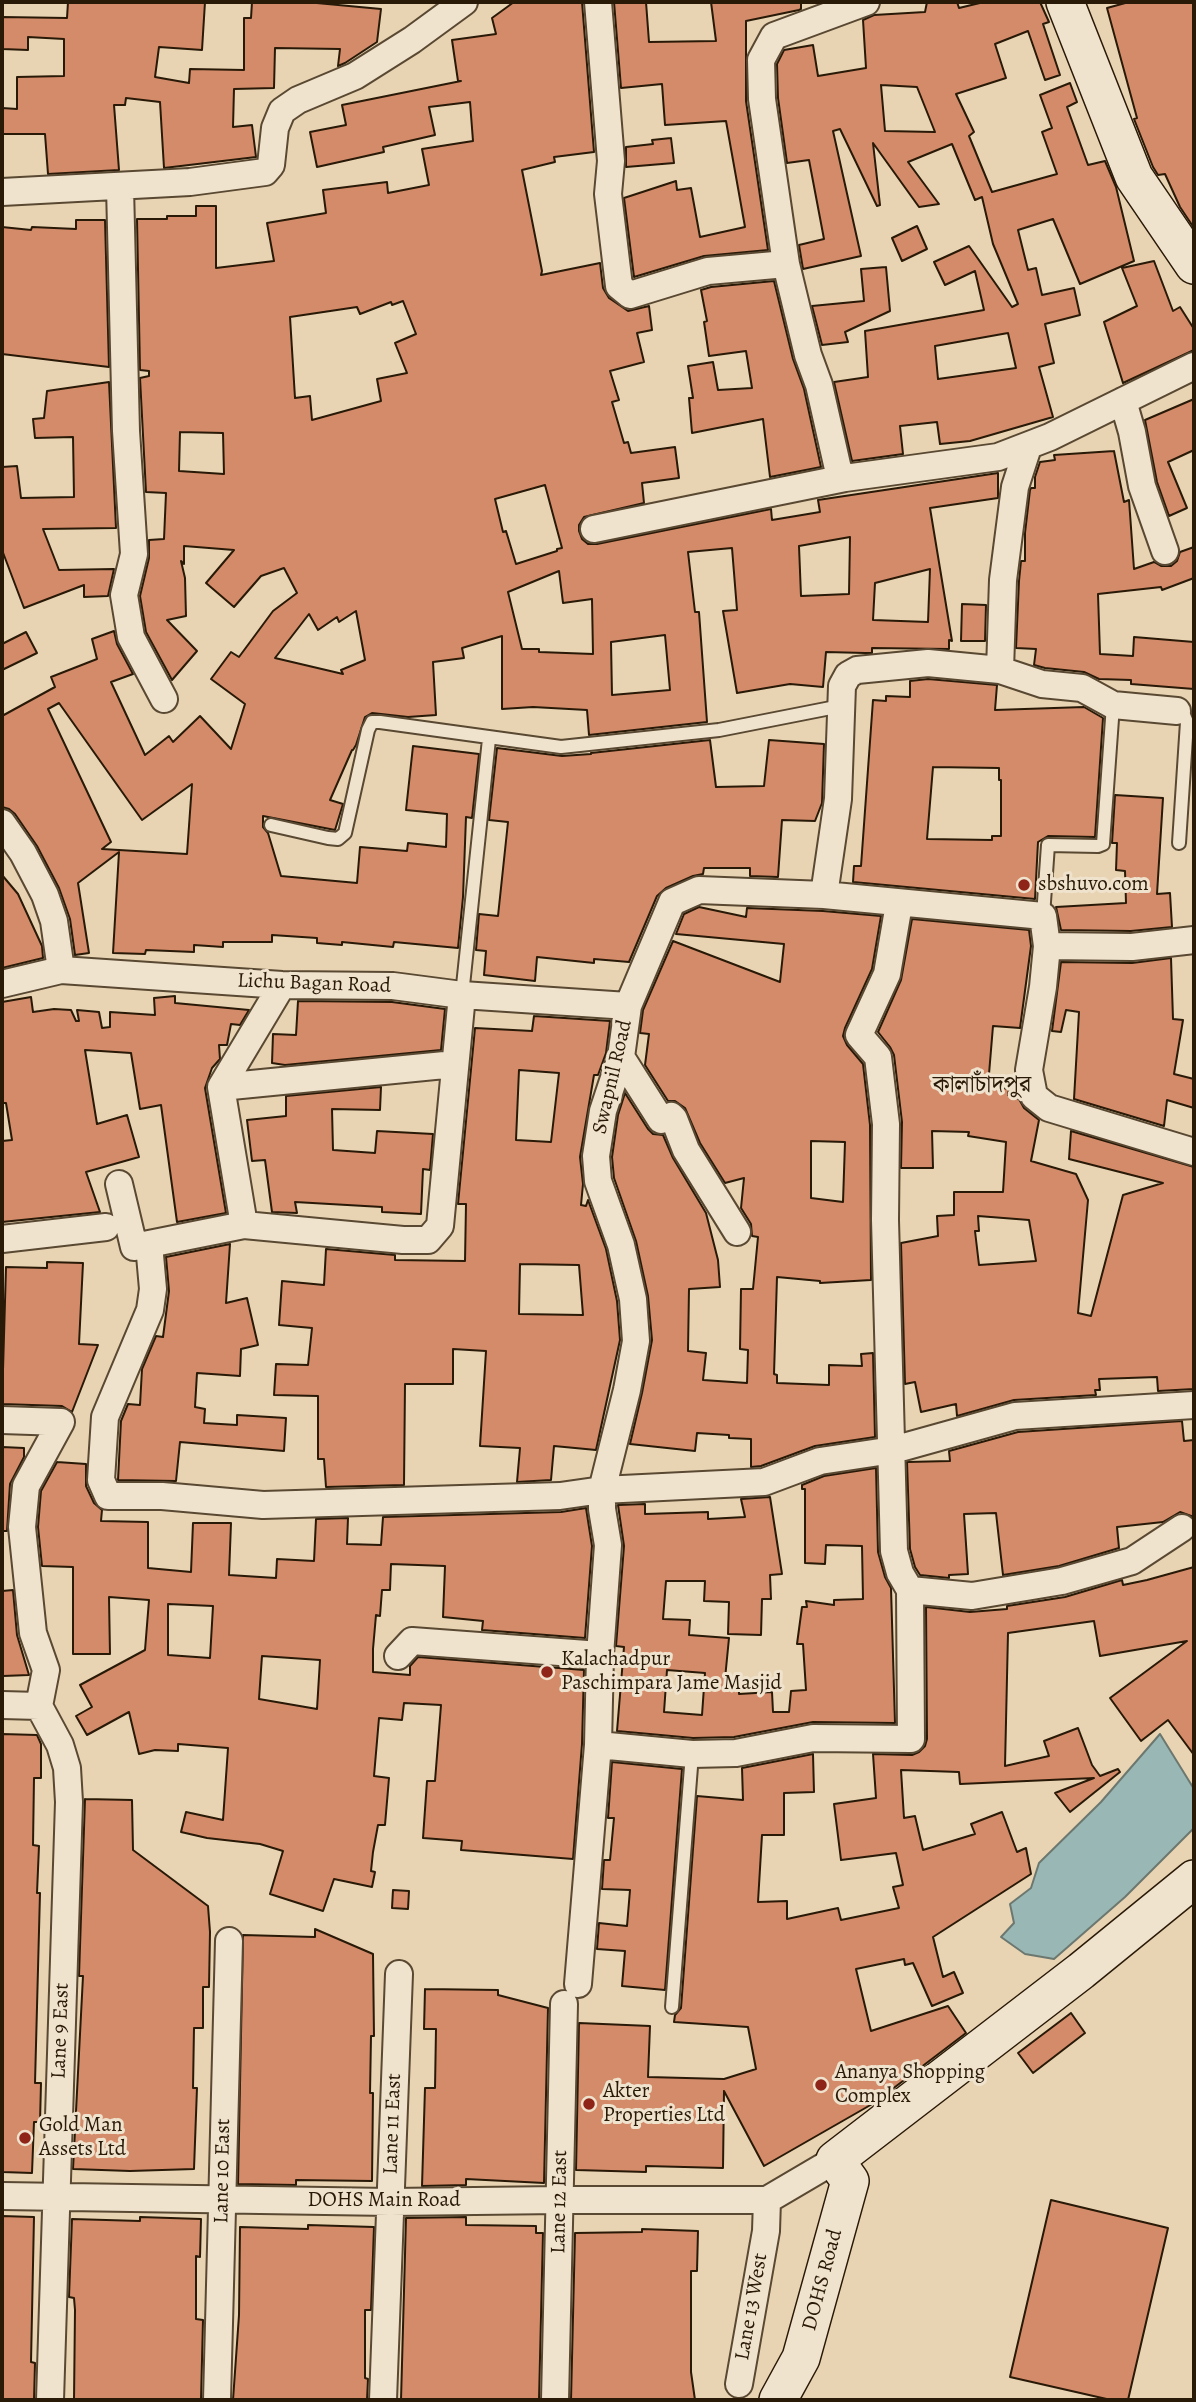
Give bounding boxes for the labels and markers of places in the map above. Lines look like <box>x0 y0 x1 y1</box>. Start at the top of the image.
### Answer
place label: sbshuvo.com <box>1038 872 1149 898</box>
marker: sbshuvo.com <box>1016 877 1032 893</box>
place label: Kalachadpur Paschimpara Jame Masjid <box>561 1647 782 1697</box>
marker: Kalachadpur Paschimpara Jame Masjid <box>539 1664 555 1680</box>
place label: Ananya Shopping Complex <box>835 2060 985 2110</box>
marker: Ananya Shopping Complex <box>813 2077 829 2093</box>
place label: Akter Properties Ltd <box>603 2079 725 2129</box>
marker: Akter Properties Ltd <box>581 2096 597 2112</box>
place label: Gold Man Assets Ltd <box>39 2113 126 2163</box>
marker: Gold Man Assets Ltd <box>17 2130 33 2146</box>

